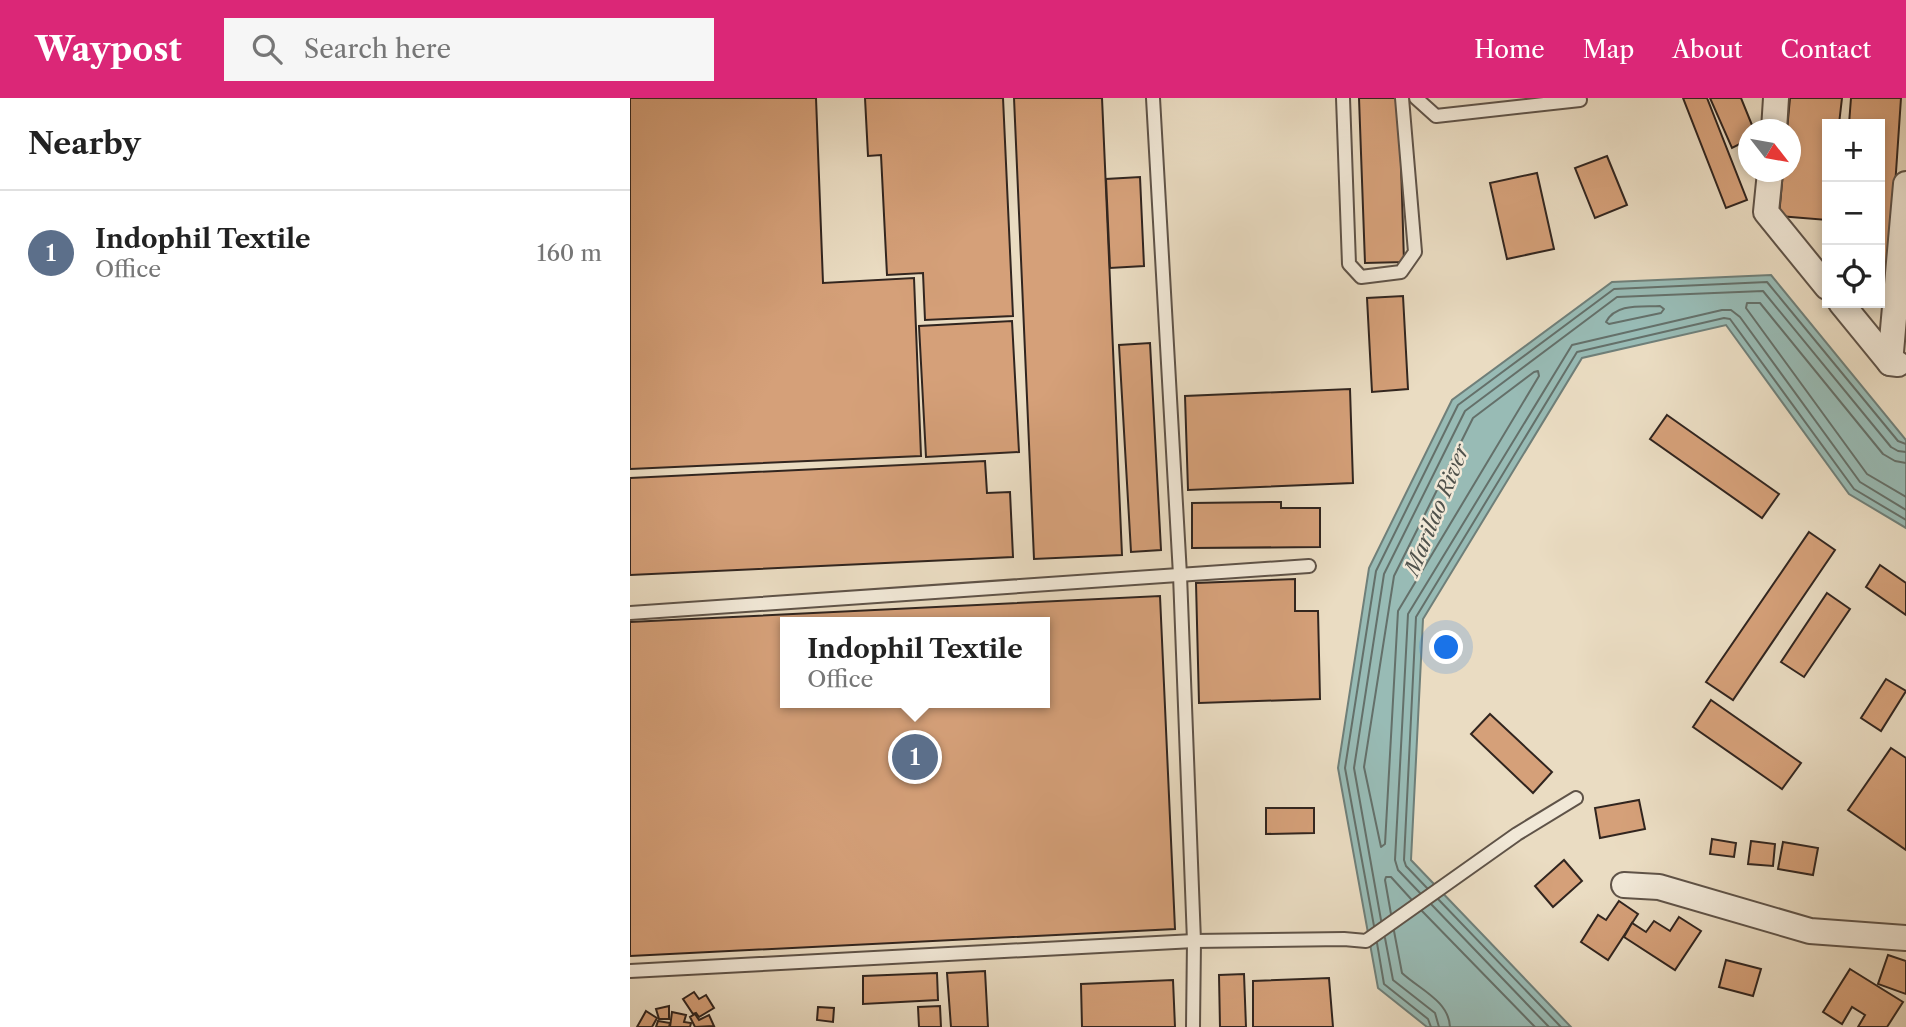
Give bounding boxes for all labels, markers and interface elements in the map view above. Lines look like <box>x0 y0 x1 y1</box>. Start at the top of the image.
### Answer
search box <box>224 18 714 81</box>
text: Waypost <box>35 29 182 70</box>
icon: search <box>248 30 286 68</box>
text: Search here <box>304 33 451 65</box>
text: Home <box>1474 35 1545 64</box>
text: Map <box>1583 35 1634 64</box>
text: About <box>1672 35 1743 64</box>
text: Contact <box>1781 35 1871 64</box>
north arrow <box>1738 119 1801 182</box>
map controls <box>1822 119 1885 308</box>
button: + <box>1822 119 1885 182</box>
text: Nearby <box>28 125 141 162</box>
button: − <box>1822 182 1885 245</box>
text: Indophil Textile <box>95 223 311 255</box>
text: 1 <box>46 239 56 267</box>
text: 160 m <box>537 239 602 267</box>
button: locate <box>1822 245 1885 308</box>
text: Office <box>95 255 161 283</box>
water label: Marilao River <box>1398 440 1475 582</box>
popup <box>780 617 1050 708</box>
your location <box>1429 630 1463 664</box>
text: Indophil Textile <box>807 633 1023 665</box>
text: Office <box>807 665 873 693</box>
pin: 1 <box>892 731 938 783</box>

